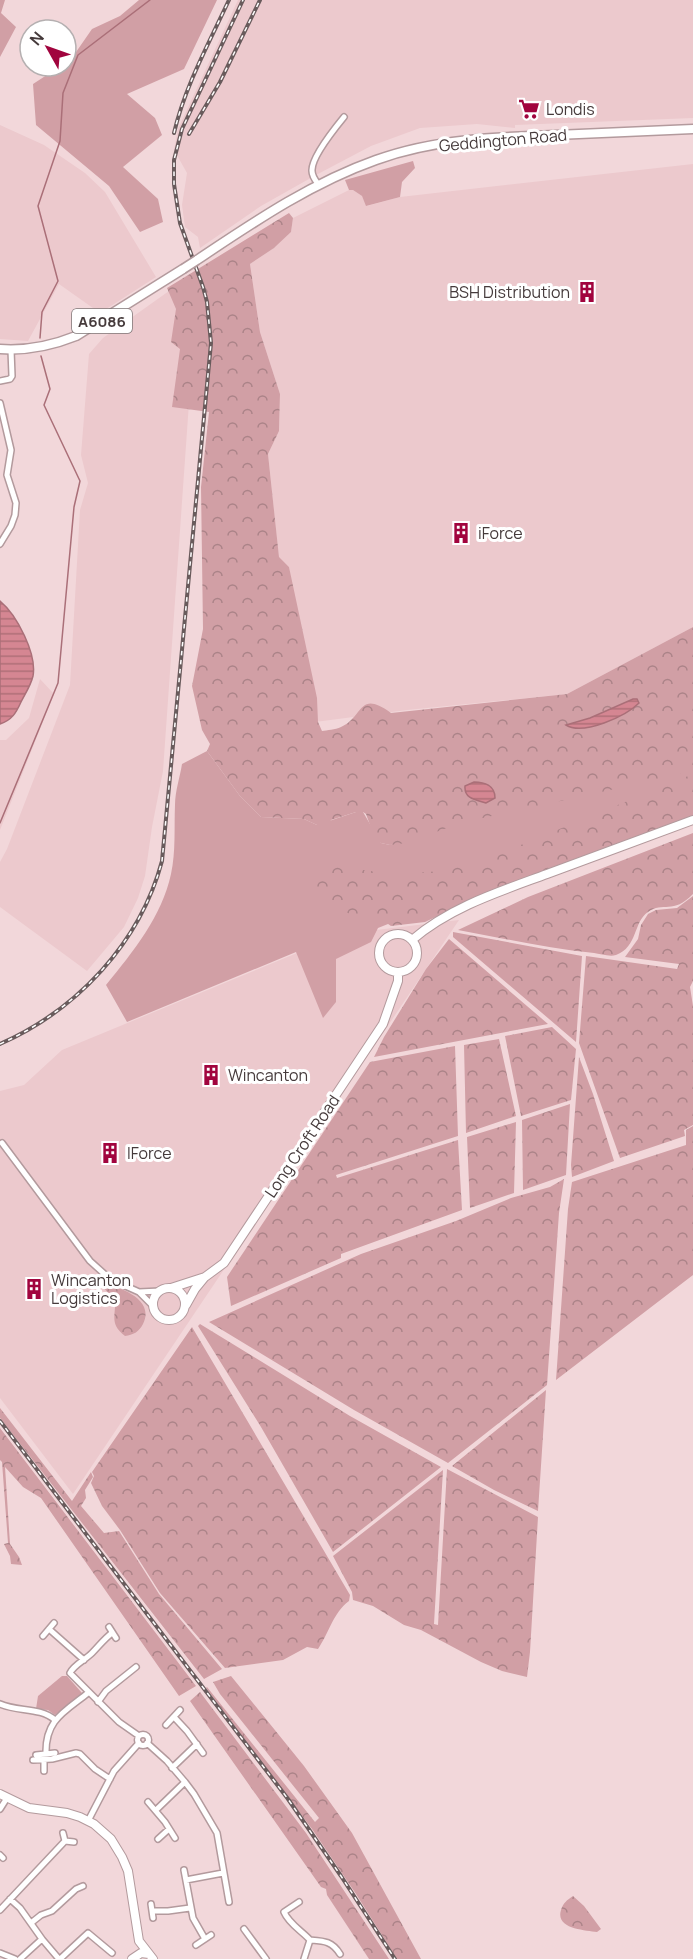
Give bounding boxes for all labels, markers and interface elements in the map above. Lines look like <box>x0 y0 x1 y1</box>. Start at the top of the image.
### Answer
north arrow <box>18 18 78 78</box>
text: N <box>24 27 49 50</box>
supermarket icon: Londis <box>517 97 541 121</box>
place label: Londis <box>546 98 595 120</box>
street label: Geddington Road <box>438 123 568 157</box>
building icon: BSH Distribution <box>575 280 599 304</box>
place label: BSH Distribution <box>449 281 570 303</box>
road number: A6086 <box>72 309 132 333</box>
building icon: iForce <box>449 521 473 545</box>
place label: iForce <box>478 522 523 544</box>
building icon: Wincanton <box>199 1063 223 1087</box>
place label: Wincanton <box>228 1064 308 1086</box>
street label: Long Croft Road <box>259 1090 345 1202</box>
building icon: IForce <box>98 1141 122 1165</box>
place label: IForce <box>127 1142 172 1164</box>
place label: Wincanton Logistics <box>51 1269 131 1309</box>
building icon: Wincanton Logistics <box>22 1277 46 1301</box>

